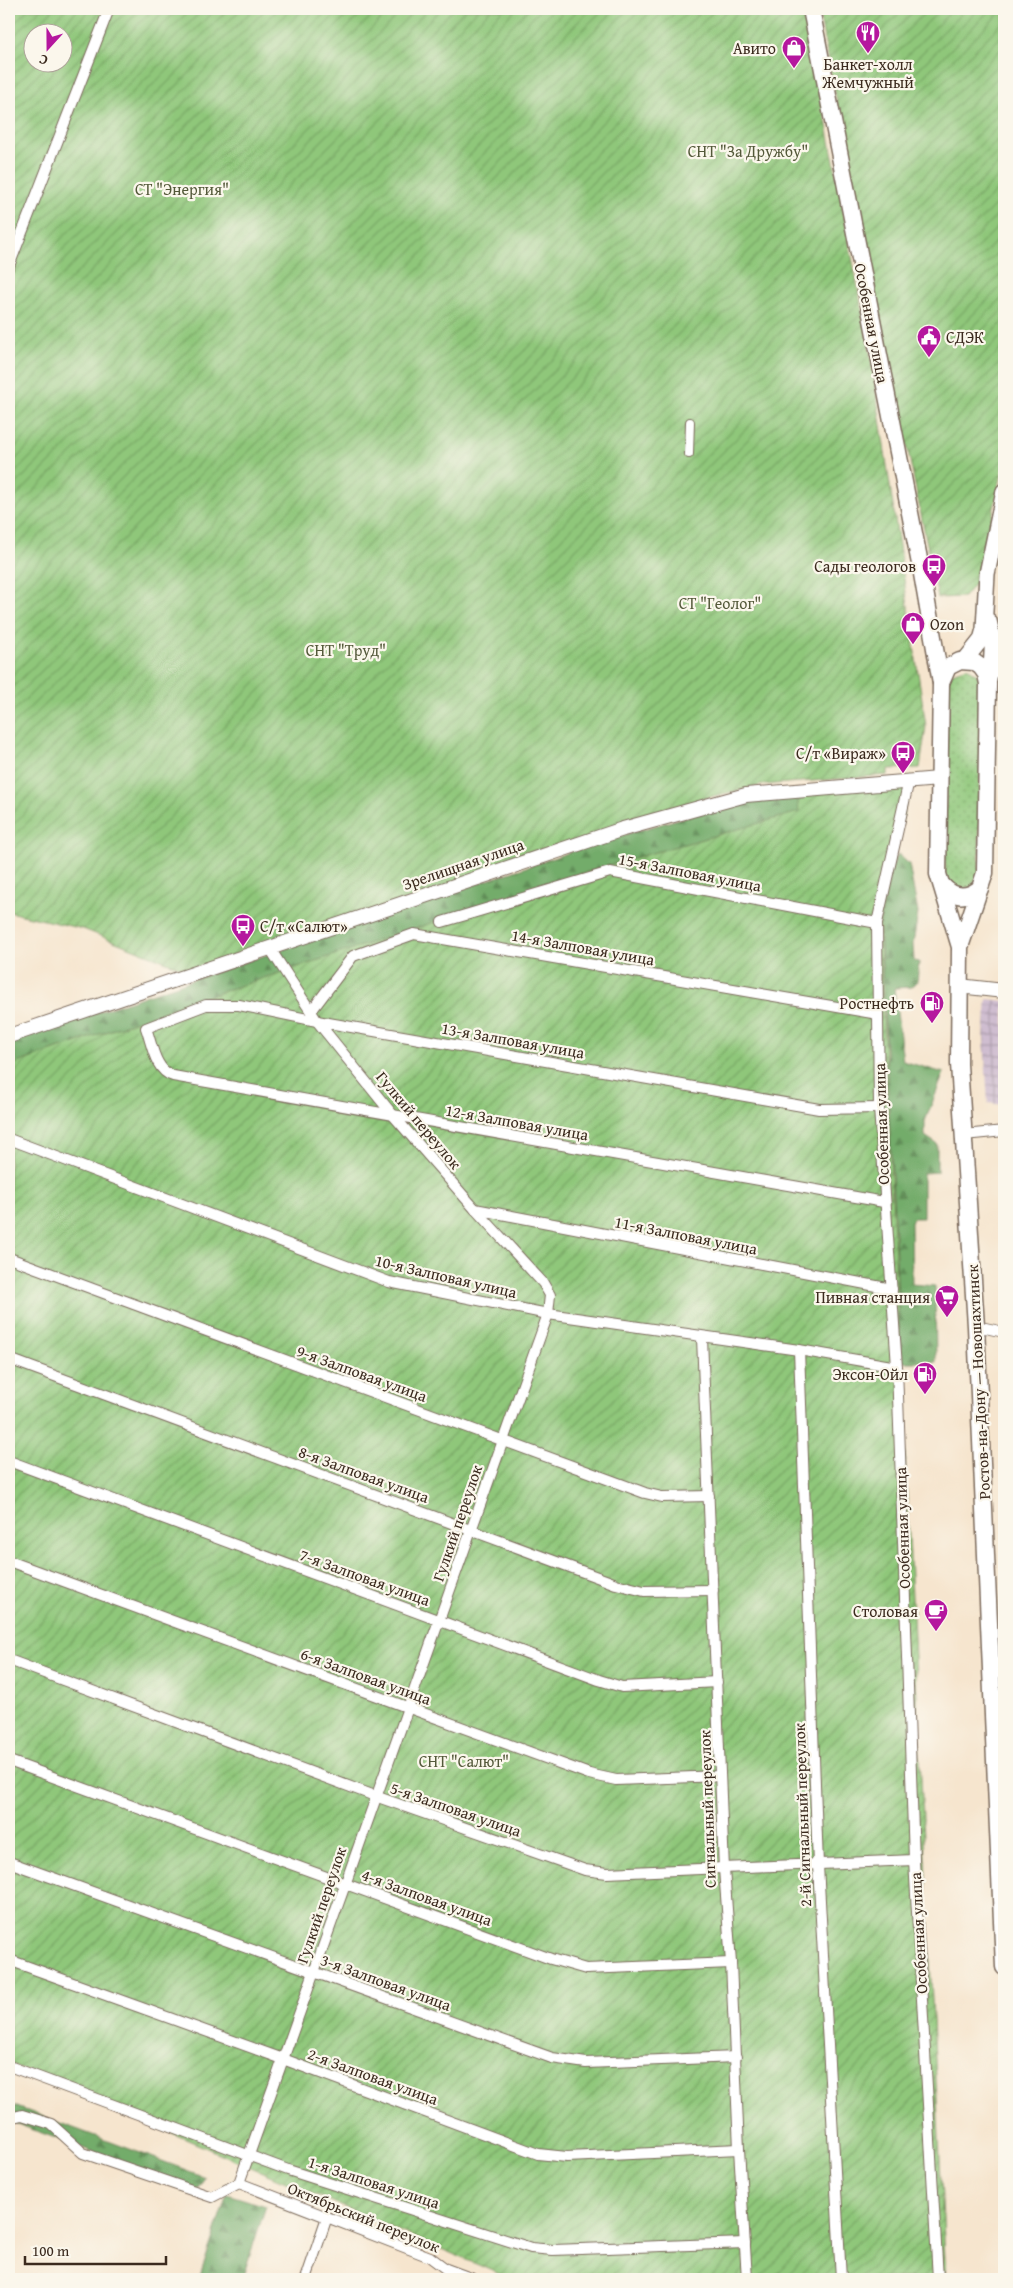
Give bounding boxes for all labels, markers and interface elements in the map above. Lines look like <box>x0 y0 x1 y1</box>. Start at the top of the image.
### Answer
restaurant icon: Банкет-холл Жемчужный <box>855 20 881 54</box>
north arrow <box>22 22 72 72</box>
shop icon: Авито <box>781 35 807 69</box>
place label: Авито <box>733 36 776 60</box>
text: С <box>36 49 51 71</box>
place label: Банкет-холл Жемчужный <box>821 52 914 94</box>
park label: СНТ "За Дружбу" <box>688 139 808 163</box>
park label: СТ "Энергия" <box>135 177 229 201</box>
street label: Особенная улица <box>849 261 895 385</box>
public building icon: СДЭК <box>916 324 942 358</box>
place label: СДЭК <box>946 325 984 349</box>
bus stop icon: Сады геологов <box>921 553 947 587</box>
place label: Сады геологов <box>814 554 916 578</box>
park label: СТ "Геолог" <box>679 591 761 615</box>
shop icon: Ozon <box>900 611 926 645</box>
place label: Ozon <box>930 612 964 636</box>
park label: СНТ "Труд" <box>306 638 386 662</box>
bus stop icon: С/т «Вираж» <box>890 740 916 774</box>
place label: С/т «Вираж» <box>796 741 886 765</box>
street label: Зрелищная улица <box>399 832 527 896</box>
street label: 15-я Залповая улица <box>617 846 764 898</box>
bus stop icon: С/т «Салют» <box>230 913 256 947</box>
place label: С/т «Салют» <box>260 914 348 938</box>
street label: 14-я Залповая улица <box>510 923 657 971</box>
fuel station icon: Ростнефть <box>919 990 945 1024</box>
place label: Ростнефть <box>840 991 914 1015</box>
street label: 13-я Залповая улица <box>440 1016 587 1064</box>
street label: Особенная улица <box>867 1062 895 1185</box>
street label: Гулкий переулок <box>371 1066 468 1175</box>
street label: 12-я Залповая улица <box>444 1098 591 1146</box>
street label: 11-я Залповая улица <box>613 1209 760 1261</box>
street label: 10-я Залповая улица <box>373 1248 520 1304</box>
street label: Ростов-на-Дону — Новошахтинск <box>960 1263 996 1500</box>
supermarket icon: Пивная станция <box>934 1284 960 1318</box>
place label: Пивная станция <box>815 1285 930 1309</box>
street label: 9-я Залповая улица <box>294 1338 431 1408</box>
fuel station icon: Эксон-Ойл <box>912 1361 938 1395</box>
place label: Эксон-Ойл <box>832 1362 908 1386</box>
street label: 8-я Залповая улица <box>296 1439 433 1509</box>
street label: Гулкий переулок <box>426 1461 488 1584</box>
street label: Особенная улица <box>888 1466 916 1589</box>
street label: 7-я Залповая улица <box>297 1542 434 1612</box>
cafe icon: Столовая <box>923 1598 949 1632</box>
place label: Столовая <box>853 1599 918 1623</box>
street label: 6-я Залповая улица <box>298 1641 435 1711</box>
street label: 2-й Сигнальный переулок <box>787 1722 817 1907</box>
street label: Сигнальный переулок <box>692 1729 722 1888</box>
park label: СНТ "Салют" <box>419 1749 509 1773</box>
street label: 5-я Залповая улица <box>387 1775 525 1843</box>
street label: Гулкий переулок <box>290 1843 352 1966</box>
street label: 4-я Залповая улица <box>359 1862 496 1932</box>
street label: Особенная улица <box>903 1871 933 1994</box>
street label: 3-я Залповая улица <box>318 1947 455 2017</box>
street label: 2-я Залповая улица <box>305 2041 442 2111</box>
street label: 1-я Залповая улица <box>305 2149 443 2215</box>
street label: Октябрьский переулок <box>284 2175 444 2259</box>
scale bar <box>25 2233 166 2265</box>
text: 100 m <box>32 2240 70 2261</box>

